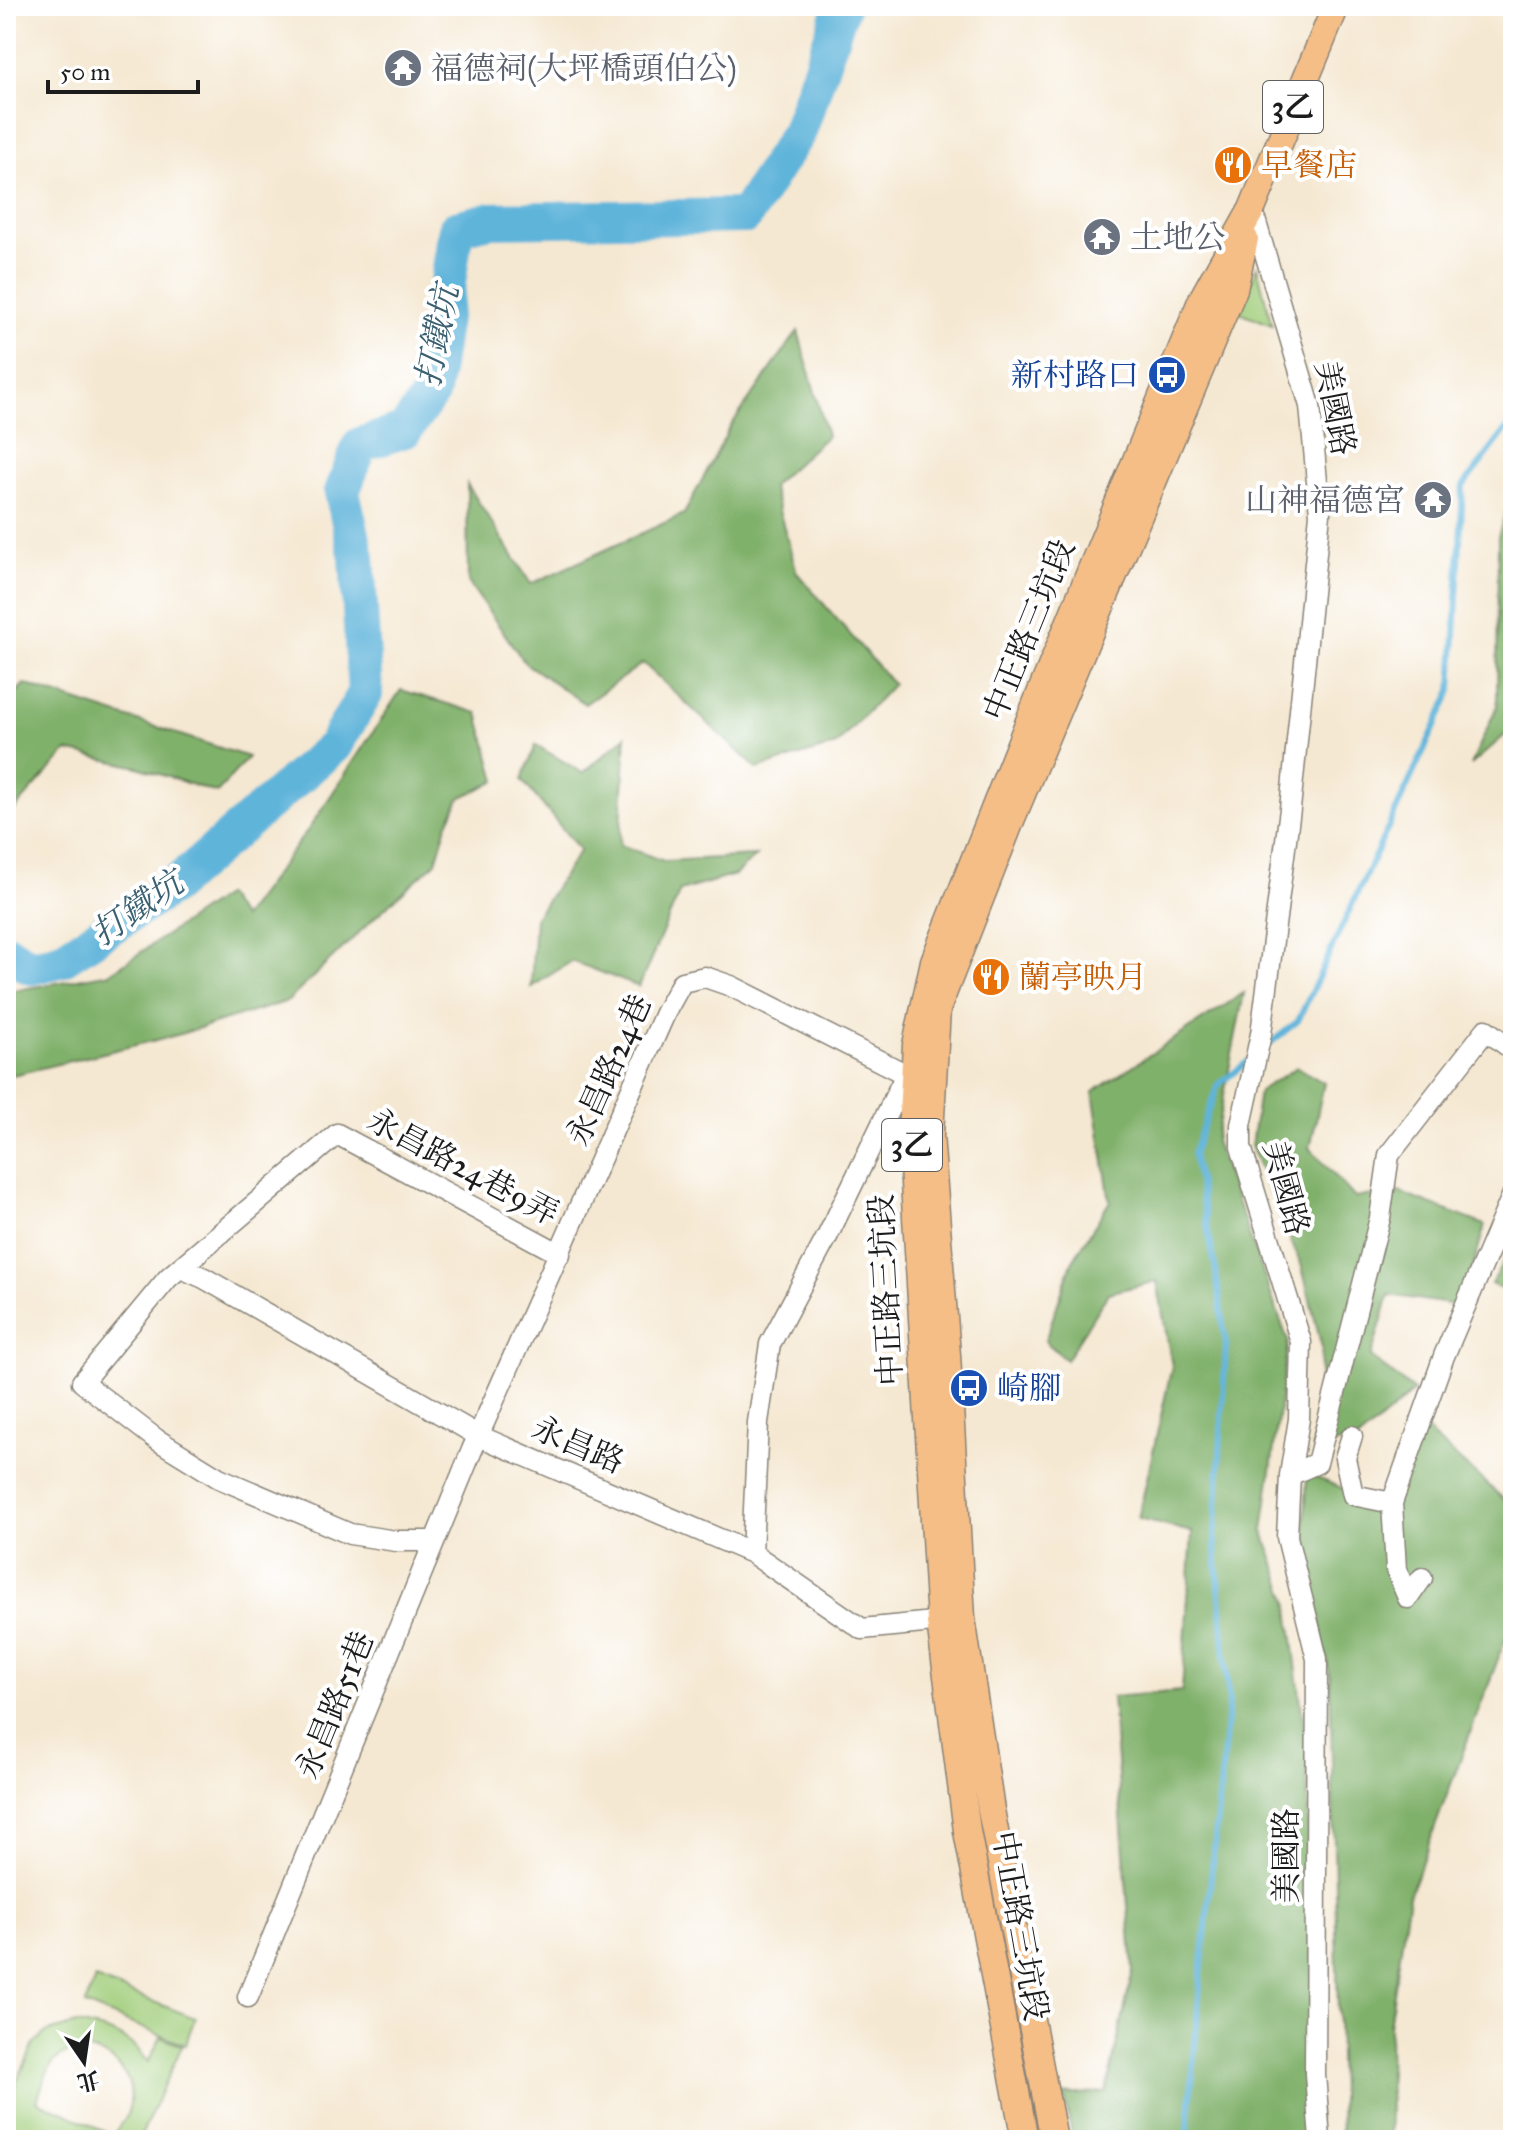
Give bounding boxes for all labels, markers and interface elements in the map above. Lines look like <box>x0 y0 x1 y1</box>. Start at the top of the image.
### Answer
scale bar <box>48 44 198 94</box>
temple icon: 福德祠(大坪橋頭伯公) <box>382 47 424 89</box>
place label: 福德祠(大坪橋頭伯公) <box>431 49 737 88</box>
text: 50 m <box>60 57 110 87</box>
road number: 3乙 <box>1263 81 1323 133</box>
restaurant icon: 早餐店 <box>1212 144 1254 186</box>
place label: 早餐店 <box>1261 146 1357 185</box>
temple icon: 土地公 <box>1081 216 1123 258</box>
place label: 土地公 <box>1130 218 1226 257</box>
water label: 打鐵坑 <box>407 277 468 390</box>
bus stop icon: 新村路口 <box>1146 354 1188 396</box>
place label: 新村路口 <box>1011 356 1139 395</box>
street label: 美國路 <box>1307 357 1363 459</box>
temple icon: 山神福德宮 <box>1412 479 1454 521</box>
place label: 山神福德宮 <box>1245 481 1405 520</box>
street label: 中正路三坑段 <box>975 534 1083 726</box>
water label: 打鐵坑 <box>83 859 195 954</box>
restaurant icon: 蘭亭映月 <box>970 956 1012 998</box>
place label: 蘭亭映月 <box>1019 958 1147 997</box>
street label: 永昌路24巷 <box>558 988 660 1152</box>
street label: 永昌路24巷9弄 <box>361 1100 565 1234</box>
road number: 3乙 <box>882 1119 942 1171</box>
street label: 美國路 <box>1255 1137 1317 1239</box>
street label: 中正路三坑段 <box>862 1193 910 1387</box>
bus stop icon: 崎腳 <box>948 1367 990 1409</box>
place label: 崎腳 <box>997 1369 1061 1408</box>
street label: 永昌路 <box>526 1408 630 1482</box>
street label: 永昌路51巷 <box>288 1626 382 1784</box>
street label: 美國路 <box>1267 1808 1306 1904</box>
street label: 中正路三坑段 <box>984 1828 1056 2024</box>
north arrow <box>44 2022 124 2102</box>
text: 北 <box>75 2065 102 2097</box>

